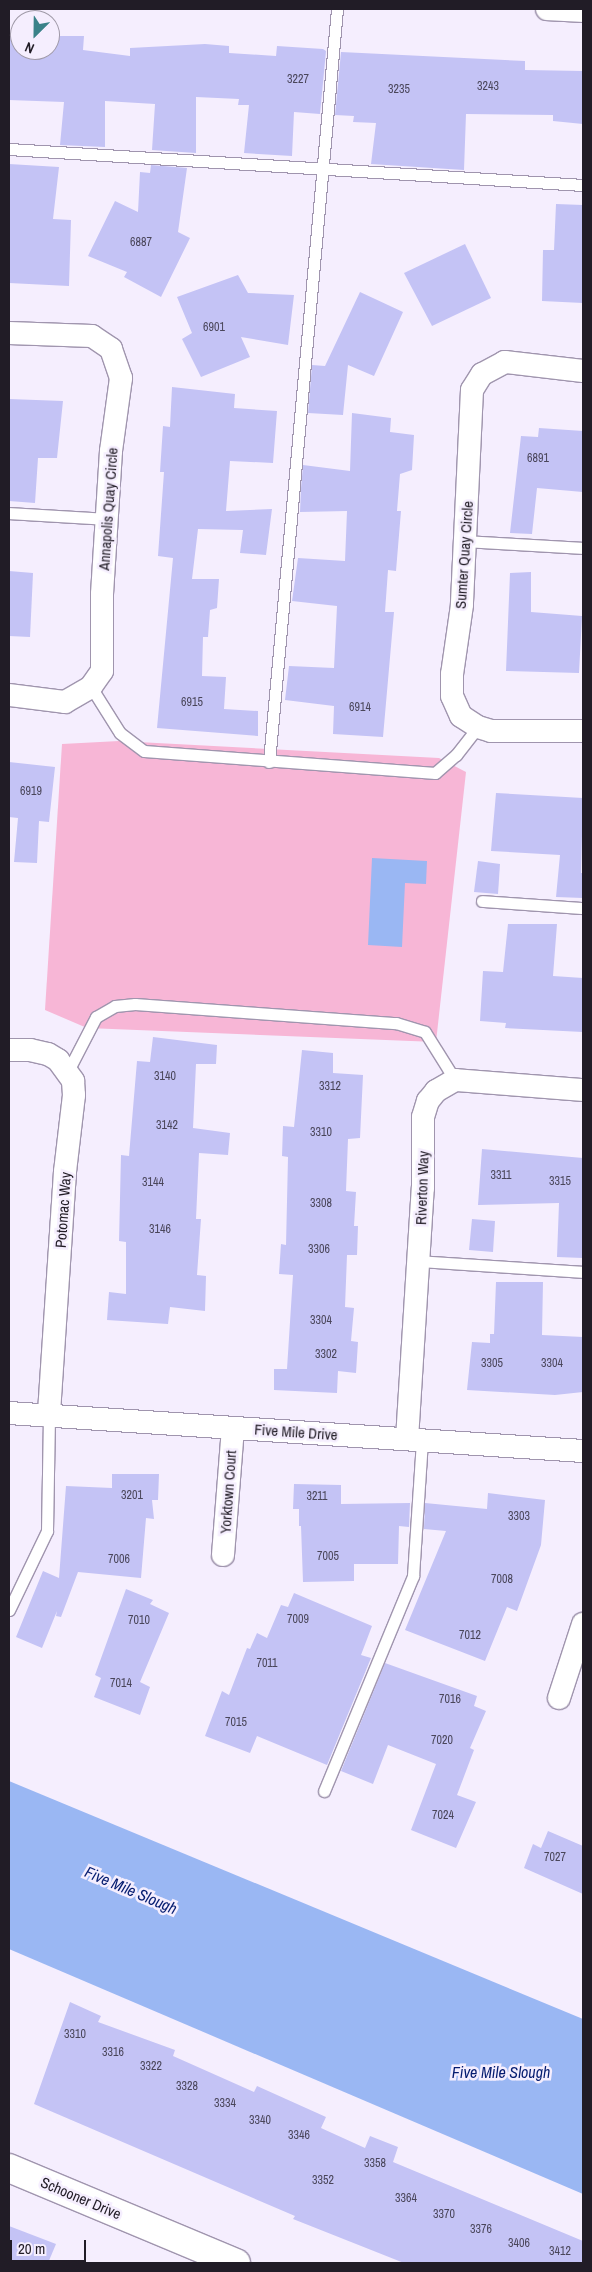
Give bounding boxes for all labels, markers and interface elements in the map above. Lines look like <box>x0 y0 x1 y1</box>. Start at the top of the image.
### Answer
north arrow <box>10 10 60 60</box>
text: N <box>22 38 37 58</box>
house number: 3227 <box>287 73 309 87</box>
house number: 3243 <box>477 80 499 94</box>
house number: 3235 <box>388 83 410 97</box>
house number: 6887 <box>130 236 152 250</box>
house number: 6901 <box>203 321 225 335</box>
street label: Annapolis Quay Circle <box>95 447 121 571</box>
house number: 6891 <box>527 452 549 466</box>
street label: Sumter Quay Circle <box>451 501 477 609</box>
house number: 6915 <box>181 696 203 710</box>
house number: 6914 <box>349 701 371 715</box>
house number: 6919 <box>20 785 42 799</box>
house number: 3140 <box>154 1070 176 1084</box>
house number: 3312 <box>319 1080 341 1094</box>
house number: 3142 <box>156 1119 178 1133</box>
house number: 3310 <box>310 1126 332 1140</box>
street label: Riverton Way <box>412 1151 432 1225</box>
house number: 3311 <box>490 1169 512 1183</box>
street label: Potomac Way <box>51 1171 75 1249</box>
house number: 3315 <box>549 1175 571 1189</box>
house number: 3144 <box>142 1176 164 1190</box>
house number: 3308 <box>310 1197 332 1211</box>
house number: 3146 <box>149 1223 171 1237</box>
house number: 3306 <box>308 1243 330 1257</box>
house number: 3304 <box>310 1314 332 1328</box>
house number: 3302 <box>315 1348 337 1362</box>
house number: 3305 <box>481 1357 503 1371</box>
house number: 3304 <box>541 1357 563 1371</box>
street label: Five Mile Drive <box>254 1420 338 1444</box>
street label: Yorktown Court <box>216 1450 240 1534</box>
house number: 3201 <box>121 1489 143 1503</box>
house number: 3211 <box>306 1490 328 1504</box>
house number: 3303 <box>508 1510 530 1524</box>
house number: 7005 <box>317 1550 339 1564</box>
house number: 7006 <box>108 1553 130 1567</box>
house number: 7008 <box>491 1573 513 1587</box>
house number: 7009 <box>287 1613 309 1627</box>
house number: 7010 <box>128 1614 150 1628</box>
house number: 7012 <box>459 1629 481 1643</box>
house number: 7011 <box>256 1657 278 1671</box>
house number: 7014 <box>110 1677 132 1691</box>
house number: 7016 <box>439 1693 461 1707</box>
house number: 7015 <box>225 1716 247 1730</box>
house number: 7020 <box>431 1734 453 1748</box>
house number: 7024 <box>432 1809 454 1823</box>
house number: 7027 <box>544 1851 566 1865</box>
water label: Five Mile Slough <box>82 1862 180 1918</box>
house number: 3310 <box>64 2028 86 2042</box>
house number: 3316 <box>102 2046 124 2060</box>
house number: 3322 <box>140 2060 162 2074</box>
water label: Five Mile Slough <box>452 2062 550 2082</box>
house number: 3328 <box>176 2080 198 2094</box>
house number: 3334 <box>214 2097 236 2111</box>
house number: 3340 <box>249 2114 271 2128</box>
house number: 3346 <box>288 2129 310 2143</box>
house number: 3358 <box>364 2157 386 2171</box>
street label: Schooner Drive <box>38 2173 124 2223</box>
house number: 3352 <box>312 2174 334 2188</box>
house number: 3364 <box>395 2192 417 2206</box>
house number: 3370 <box>433 2208 455 2222</box>
house number: 3376 <box>470 2223 492 2237</box>
scale bar <box>12 2230 89 2262</box>
house number: 3406 <box>508 2237 530 2251</box>
text: 20 m <box>18 2238 45 2259</box>
house number: 3412 <box>549 2245 571 2259</box>

